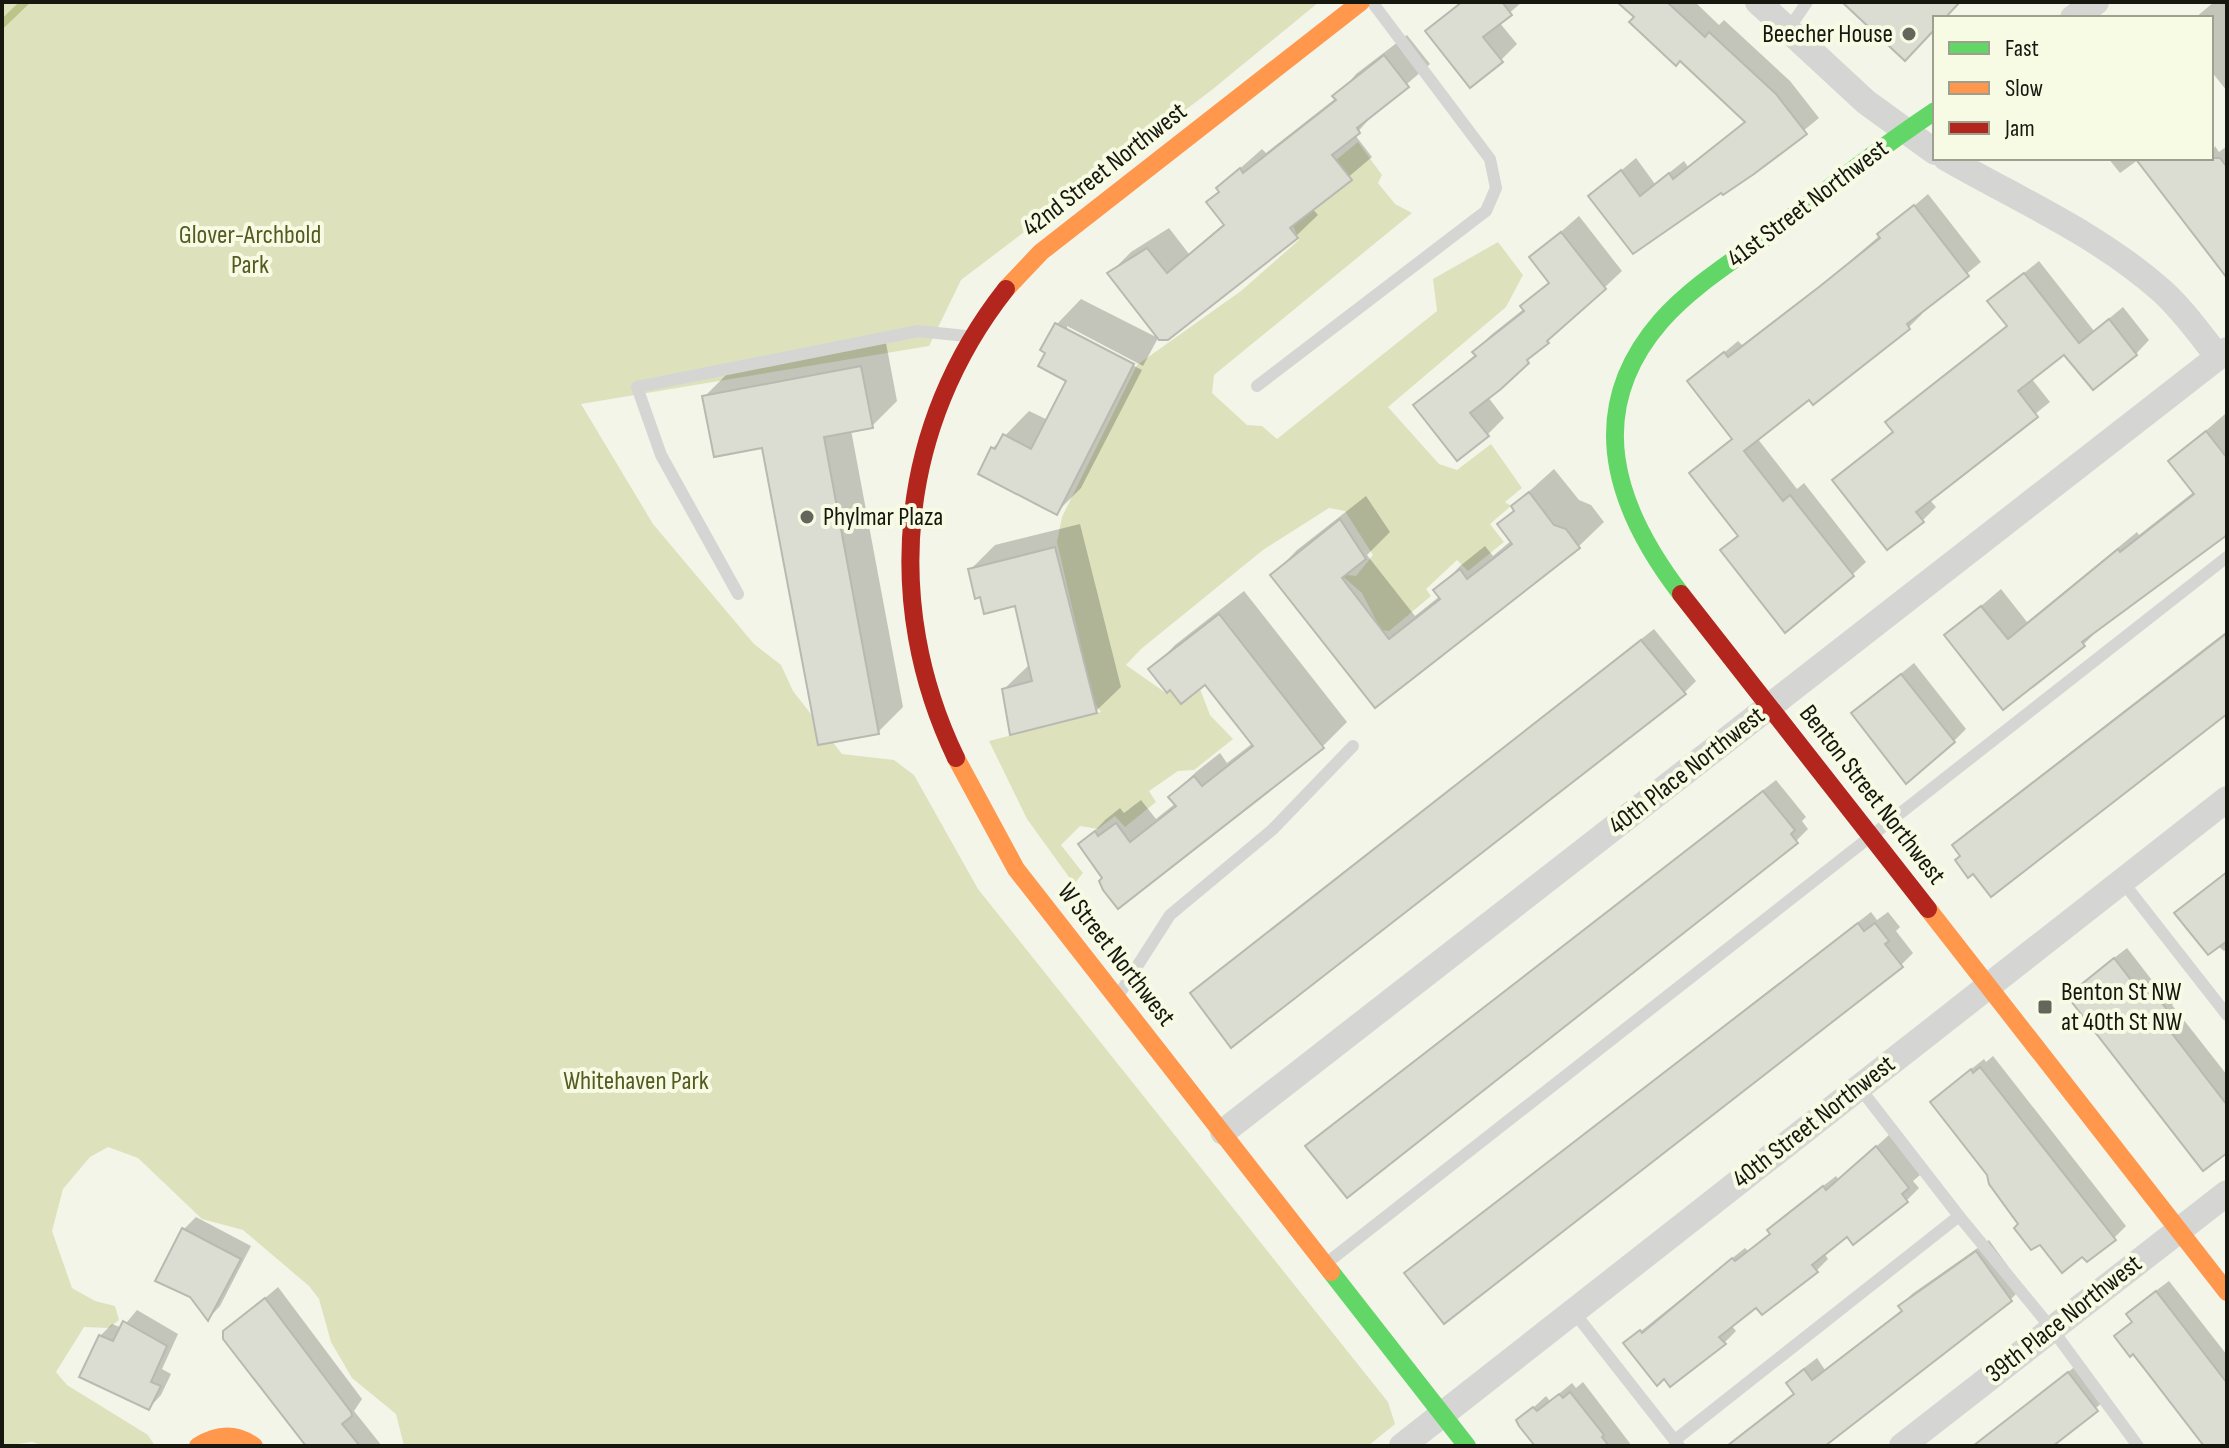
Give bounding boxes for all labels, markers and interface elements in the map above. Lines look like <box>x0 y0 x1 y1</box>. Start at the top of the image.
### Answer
legend <box>1933 16 2213 160</box>
place label: Beecher House <box>1762 19 1893 50</box>
marker: Beecher House <box>1900 25 1918 43</box>
text: Fast <box>2005 34 2039 63</box>
text: Slow <box>2005 74 2043 103</box>
street label: 42nd Street Northwest <box>1017 96 1193 244</box>
text: Jam <box>2004 114 2035 143</box>
street label: 41st Street Northwest <box>1721 133 1895 275</box>
park label: Glover-Archbold Park <box>179 220 321 281</box>
place label: Phylmar Plaza <box>823 502 943 533</box>
marker: Phylmar Plaza <box>798 508 816 526</box>
street label: Benton Street Northwest <box>1792 699 1952 891</box>
street label: 40th Place Northwest <box>1603 700 1771 842</box>
street label: W Street Northwest <box>1050 877 1182 1033</box>
place label: Benton St NW at 40th St NW <box>2061 977 2182 1038</box>
marker: Benton St NW at 40th St NW <box>2036 998 2054 1016</box>
street label: 40th Street Northwest <box>1727 1049 1902 1195</box>
park label: Whitehaven Park <box>563 1066 709 1097</box>
street label: 39th Place Northwest <box>1980 1248 2148 1390</box>

